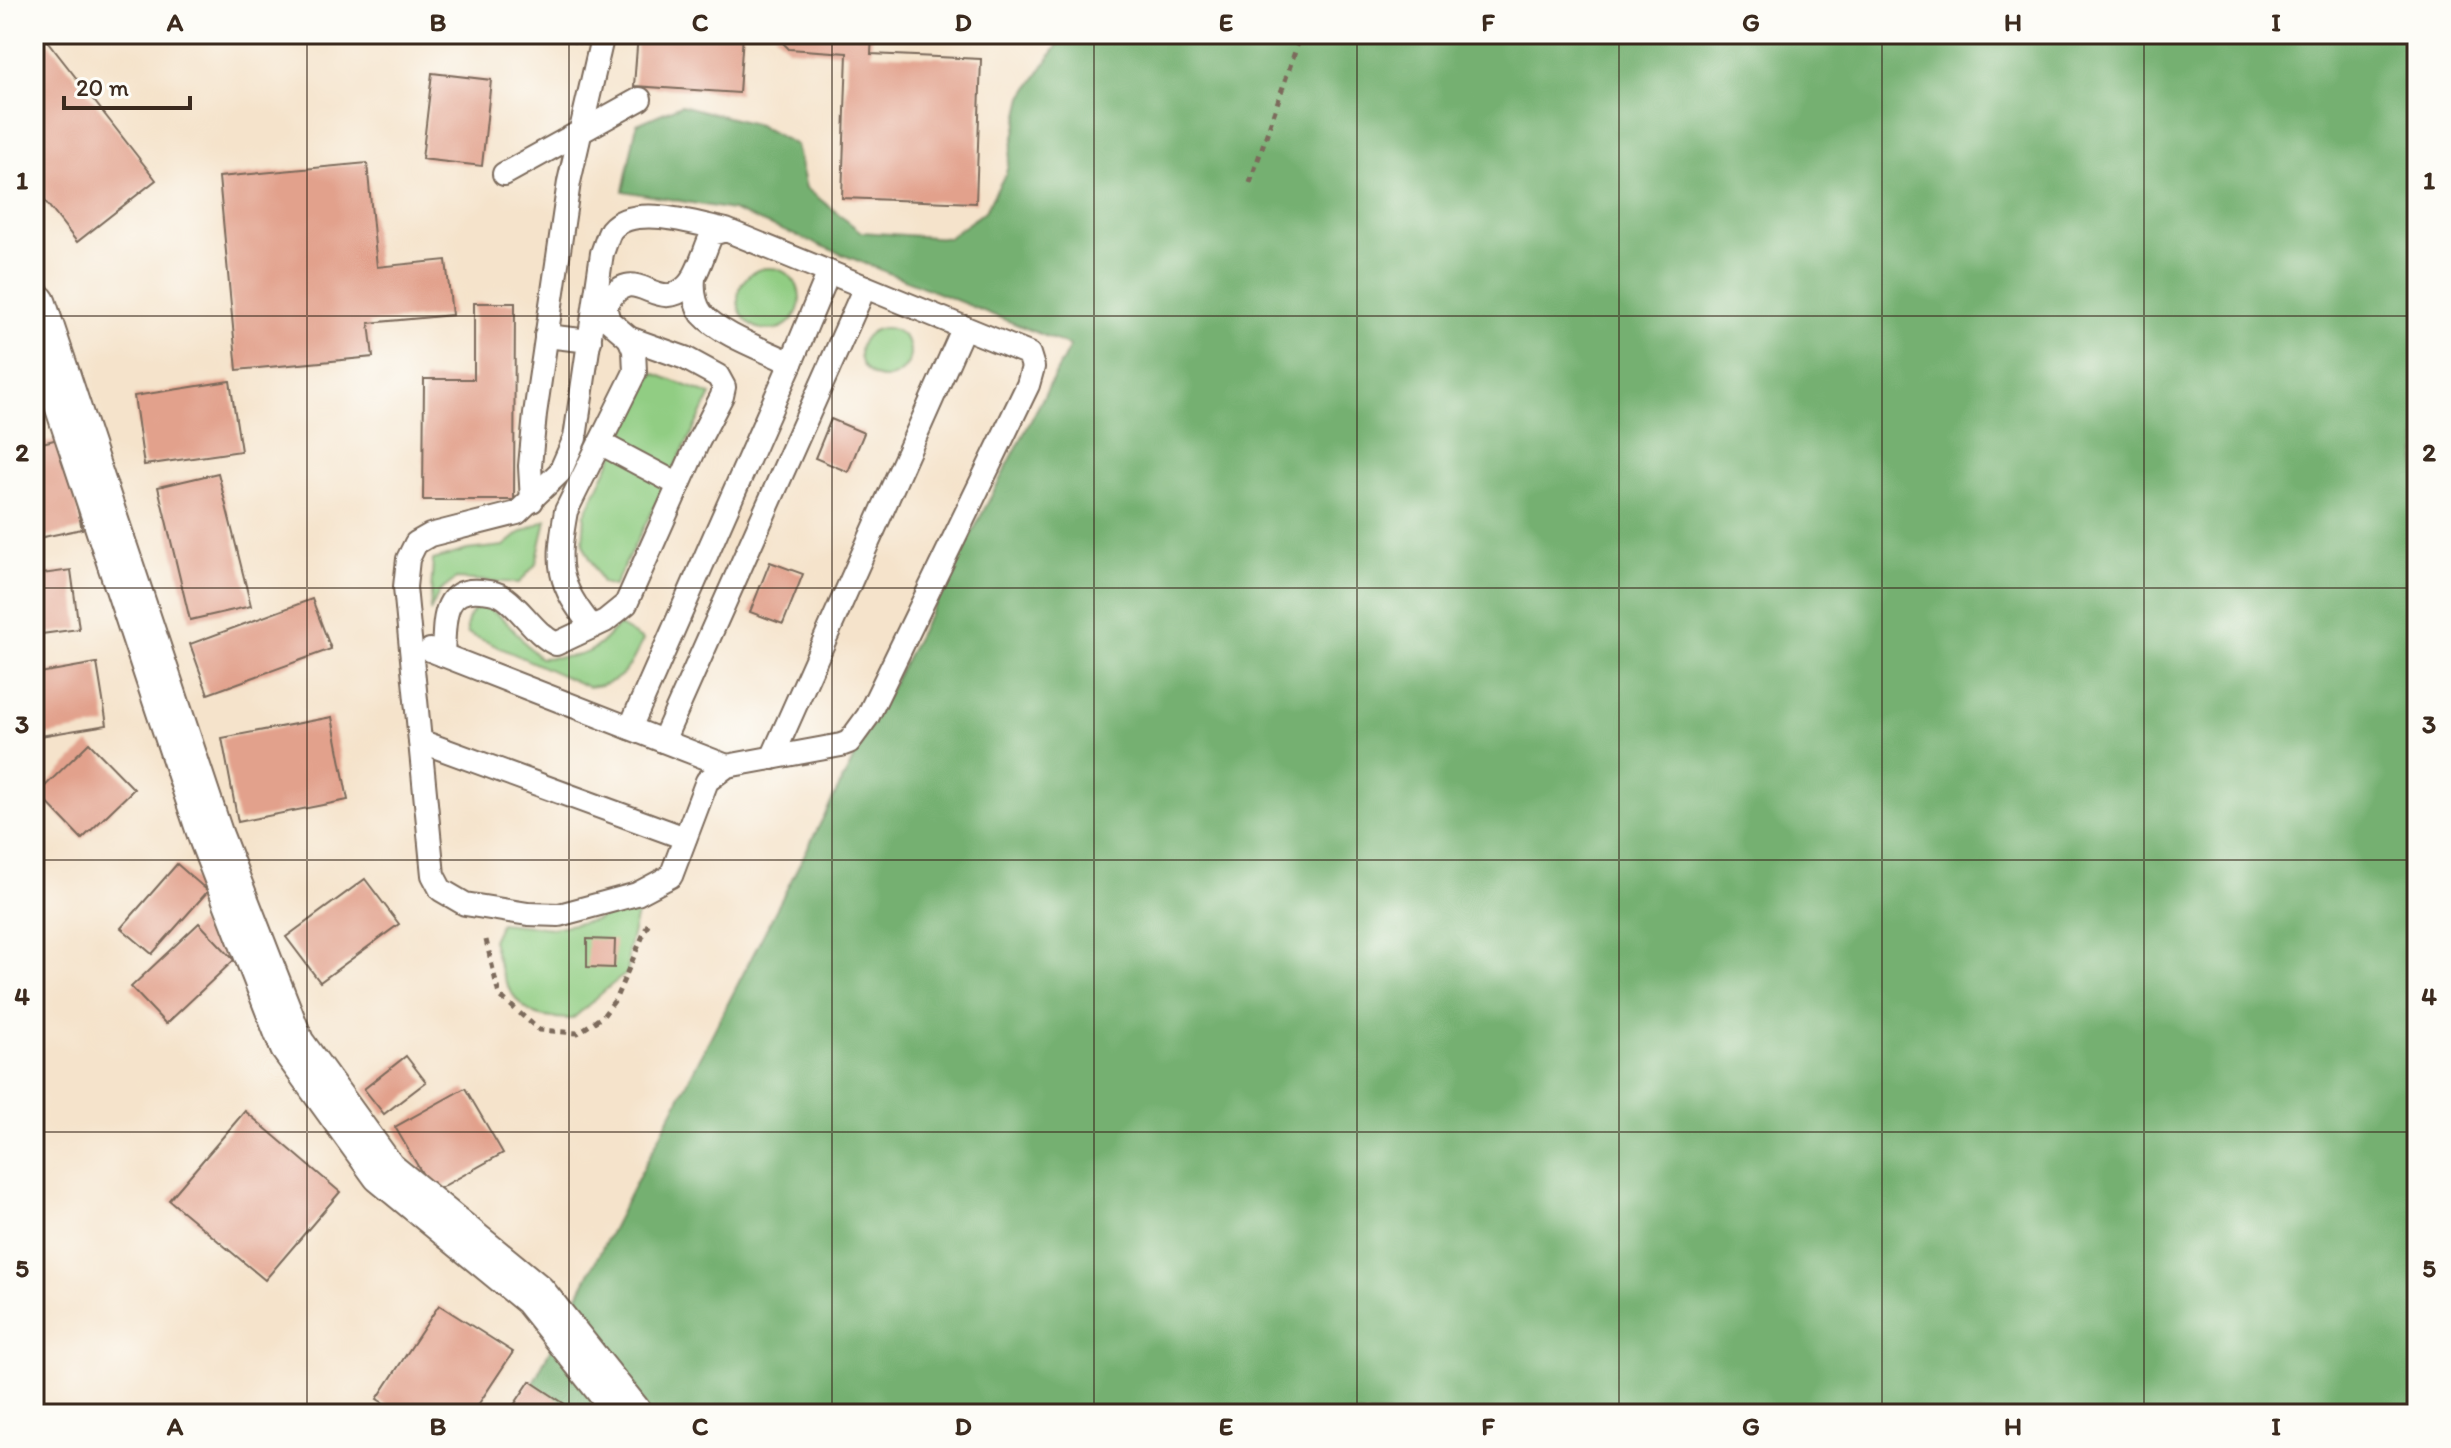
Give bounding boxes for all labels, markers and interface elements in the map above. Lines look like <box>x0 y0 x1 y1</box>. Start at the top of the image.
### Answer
text: A <box>166 6 184 38</box>
text: B <box>430 6 447 38</box>
text: C <box>692 6 709 38</box>
text: D <box>954 6 972 38</box>
text: E <box>1219 6 1233 38</box>
text: F <box>1481 6 1495 38</box>
text: G <box>1742 6 1760 38</box>
text: H <box>2004 6 2022 38</box>
text: I <box>2271 6 2281 38</box>
scale bar <box>64 60 190 110</box>
text: 20 m <box>76 73 129 102</box>
text: 1 <box>16 164 28 196</box>
text: 1 <box>2423 164 2435 196</box>
text: 2 <box>15 436 29 468</box>
text: 2 <box>2422 436 2436 468</box>
text: 3 <box>15 708 29 740</box>
text: 3 <box>2422 708 2436 740</box>
text: 4 <box>14 980 30 1012</box>
text: 4 <box>2421 980 2437 1012</box>
text: 5 <box>15 1252 29 1284</box>
text: 5 <box>2422 1252 2436 1284</box>
text: A <box>166 1410 184 1442</box>
text: B <box>430 1410 447 1442</box>
text: C <box>692 1410 709 1442</box>
text: D <box>954 1410 972 1442</box>
text: E <box>1219 1410 1233 1442</box>
text: F <box>1481 1410 1495 1442</box>
text: G <box>1742 1410 1760 1442</box>
text: H <box>2004 1410 2022 1442</box>
text: I <box>2271 1410 2281 1442</box>

